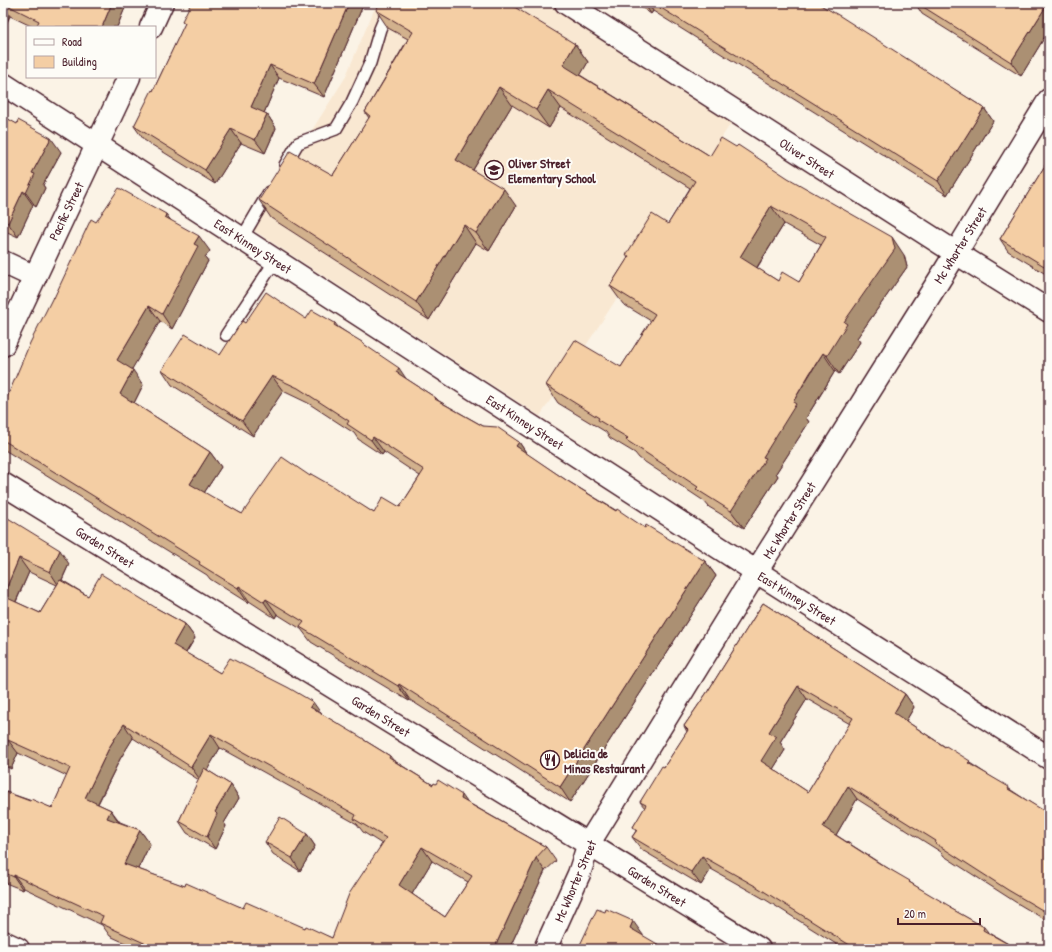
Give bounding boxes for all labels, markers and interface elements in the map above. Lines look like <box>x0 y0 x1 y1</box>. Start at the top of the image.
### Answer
legend <box>26 26 156 78</box>
text: Road <box>62 33 82 50</box>
text: Building <box>62 53 97 70</box>
street label: Oliver Street <box>776 134 838 183</box>
place label: Oliver Street Elementary School <box>508 154 596 188</box>
school or university icon: Oliver Street Elementary School <box>483 159 505 181</box>
street label: Pacific Street <box>44 178 88 243</box>
street label: Mc Whorter Street <box>929 203 991 287</box>
street label: East Kinney Street <box>211 214 296 278</box>
street label: East Kinney Street <box>483 390 568 454</box>
street label: Mc Whorter Street <box>758 478 820 562</box>
street label: Garden Street <box>72 522 138 572</box>
street label: East Kinney Street <box>755 567 840 629</box>
street label: Garden Street <box>348 691 414 741</box>
place label: Delicia de Minas Restaurant <box>564 744 645 777</box>
restaurant icon: Delicia de Minas Restaurant <box>539 749 561 771</box>
street label: Mc Whorter Street <box>550 837 601 925</box>
street label: Garden Street <box>624 861 690 911</box>
scale bar <box>898 900 980 926</box>
text: 20 m <box>904 905 926 922</box>

